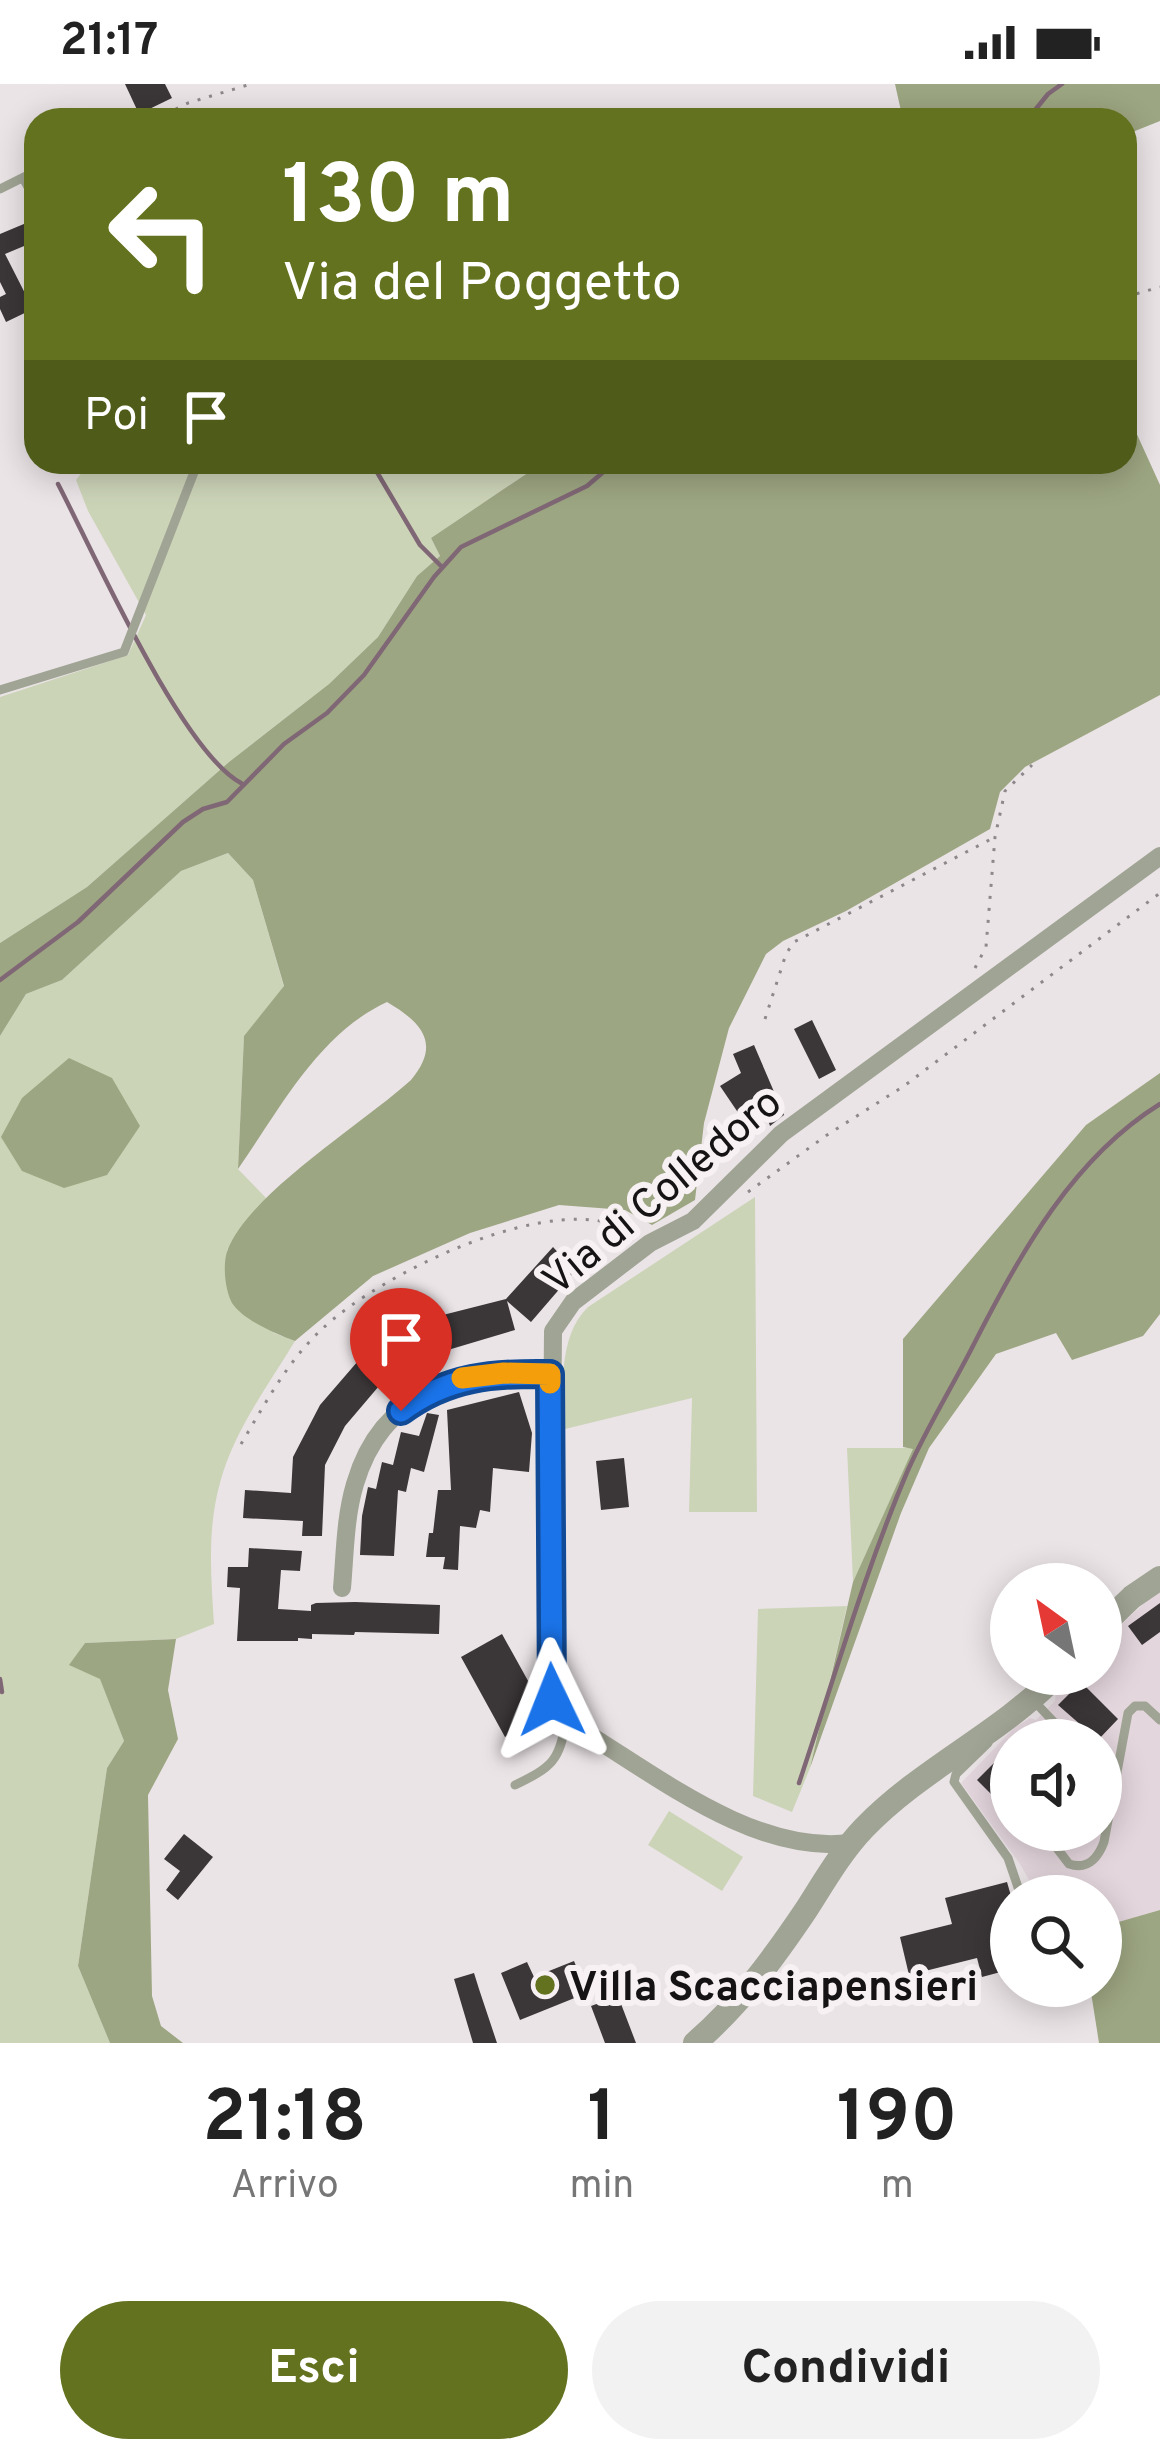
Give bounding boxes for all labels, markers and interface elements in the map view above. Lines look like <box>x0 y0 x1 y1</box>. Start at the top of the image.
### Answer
text: 21:17 <box>60 14 159 71</box>
text: 130 m <box>282 147 514 253</box>
icon: left <box>84 156 240 312</box>
text: Via del Poggetto <box>282 251 682 320</box>
icon: arrive <box>173 384 239 450</box>
text: Poi <box>84 389 149 446</box>
street label: Via di Colledoro <box>534 1078 794 1309</box>
pin <box>350 1288 452 1411</box>
icon: arrive <box>368 1306 434 1372</box>
north arrow <box>990 1563 1122 1695</box>
map controls <box>990 1563 1122 2007</box>
position arrow <box>489 1637 615 1763</box>
button: sound <box>990 1719 1122 1851</box>
button: search <box>990 1875 1122 2007</box>
place label: Villa Scacciapensieri <box>569 1963 978 2016</box>
marker: Villa Scacciapensieri <box>532 1972 558 1998</box>
text: 21:18 <box>203 2075 367 2167</box>
text: 1 <box>587 2075 616 2167</box>
text: 190 <box>837 2075 957 2167</box>
text: Arrivo <box>231 2163 339 2212</box>
text: min <box>569 2163 634 2212</box>
text: m <box>881 2163 914 2212</box>
button: Esci <box>60 2301 568 2439</box>
button: Condividi <box>592 2301 1100 2439</box>

